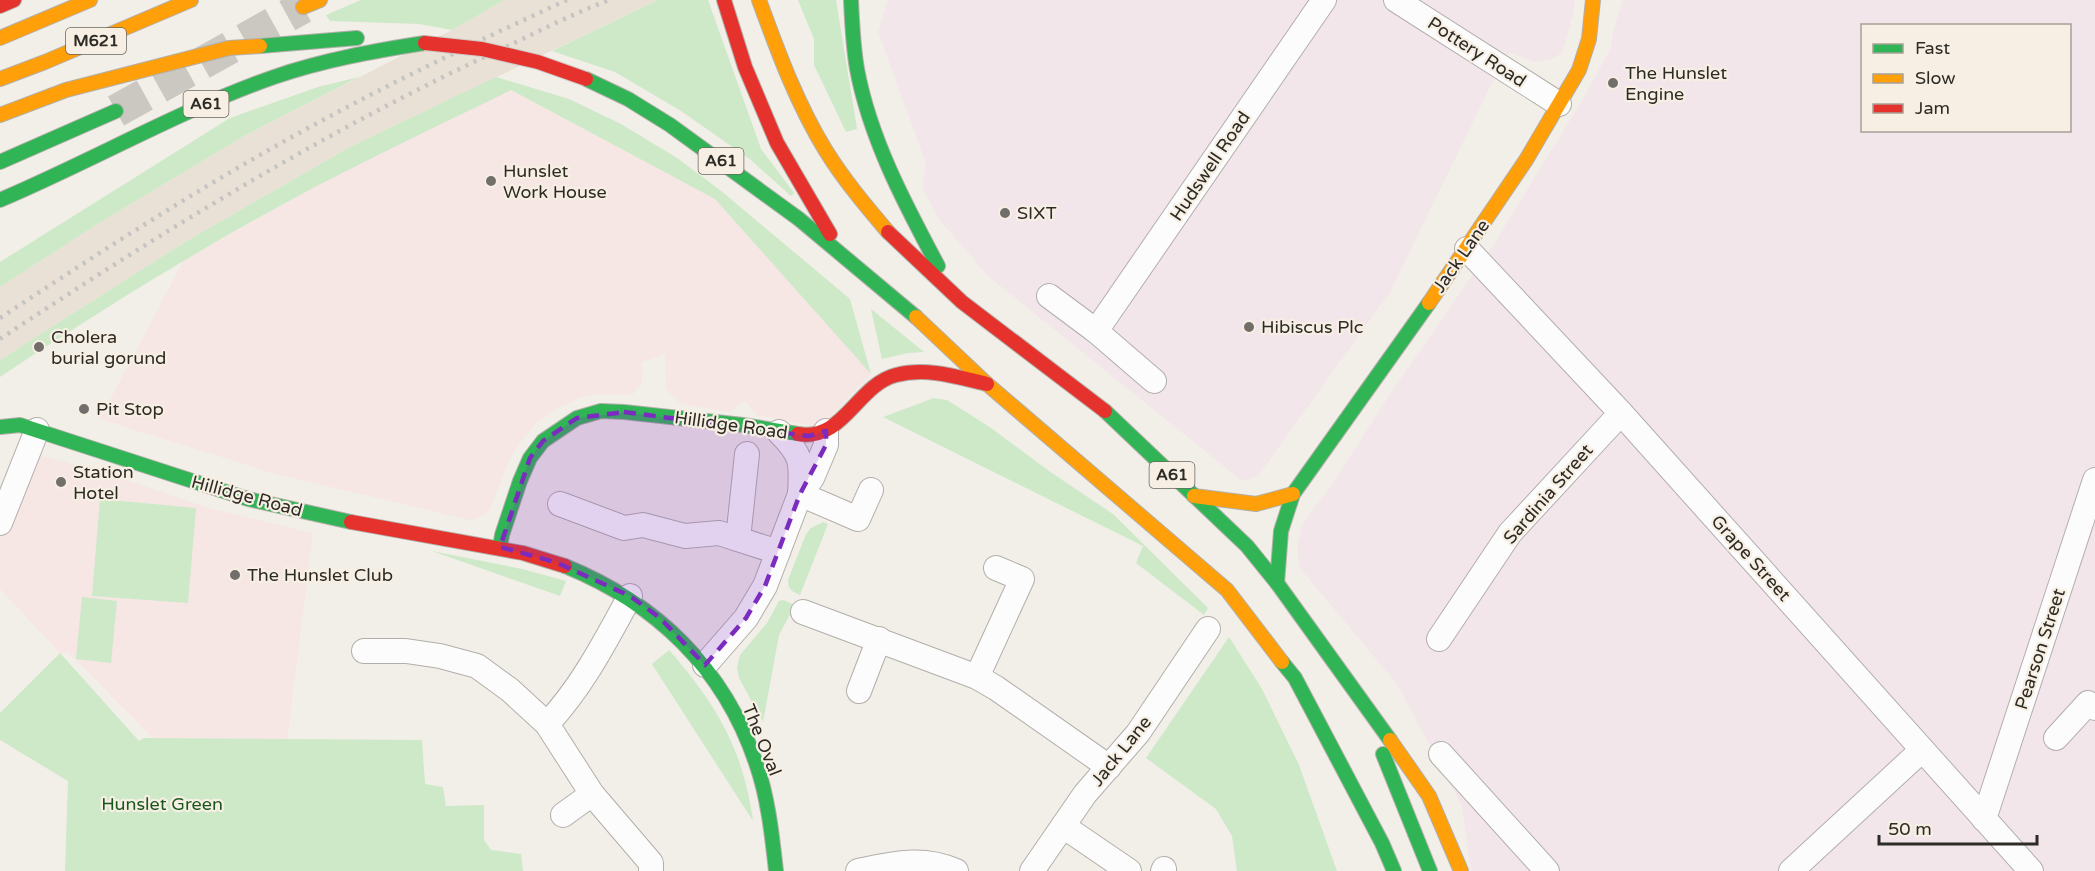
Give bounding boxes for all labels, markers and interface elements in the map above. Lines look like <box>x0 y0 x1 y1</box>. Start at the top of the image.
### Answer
street label: Pottery Road <box>1424 12 1530 92</box>
legend <box>1861 24 2071 132</box>
road number: M621 <box>66 28 126 54</box>
text: Fast <box>1915 37 1950 59</box>
place label: The Hunslet Engine <box>1625 62 1727 105</box>
text: Slow <box>1915 67 1956 89</box>
marker: The Hunslet Engine <box>1606 76 1620 90</box>
road number: A61 <box>184 91 228 117</box>
text: Jam <box>1915 97 1950 119</box>
street label: Hudswell Road <box>1165 107 1255 225</box>
road number: A61 <box>698 148 744 174</box>
place label: Hunslet Work House <box>503 160 607 203</box>
marker: Hunslet Work House <box>484 174 498 188</box>
place label: SIXT <box>1017 202 1057 224</box>
marker: SIXT <box>998 206 1012 220</box>
street label: Jack Lane <box>1428 215 1494 297</box>
place label: Hibiscus Plc <box>1261 316 1363 338</box>
marker: Hibiscus Plc <box>1242 320 1256 334</box>
place label: Cholera burial gorund <box>51 326 166 369</box>
marker: Cholera burial gorund <box>32 340 46 354</box>
place label: Pit Stop <box>96 398 164 420</box>
marker: Pit Stop <box>77 402 91 416</box>
street label: Hillidge Road <box>673 406 789 444</box>
street label: Sardinia Street <box>1499 439 1597 549</box>
place label: Station Hotel <box>73 461 134 504</box>
road number: A61 <box>1150 462 1194 488</box>
street label: Hillidge Road <box>189 471 305 521</box>
marker: Station Hotel <box>54 475 68 489</box>
street label: Grape Street <box>1707 510 1795 606</box>
place label: The Hunslet Club <box>247 564 393 586</box>
marker: The Hunslet Club <box>228 568 242 582</box>
street label: Pearson Street <box>2010 586 2070 712</box>
street label: The Oval <box>738 701 786 779</box>
street label: Jack Lane <box>1086 711 1156 791</box>
park label: Hunslet Green <box>101 793 223 815</box>
scale bar <box>1879 808 2036 846</box>
text: 50 m <box>1888 818 1932 840</box>

